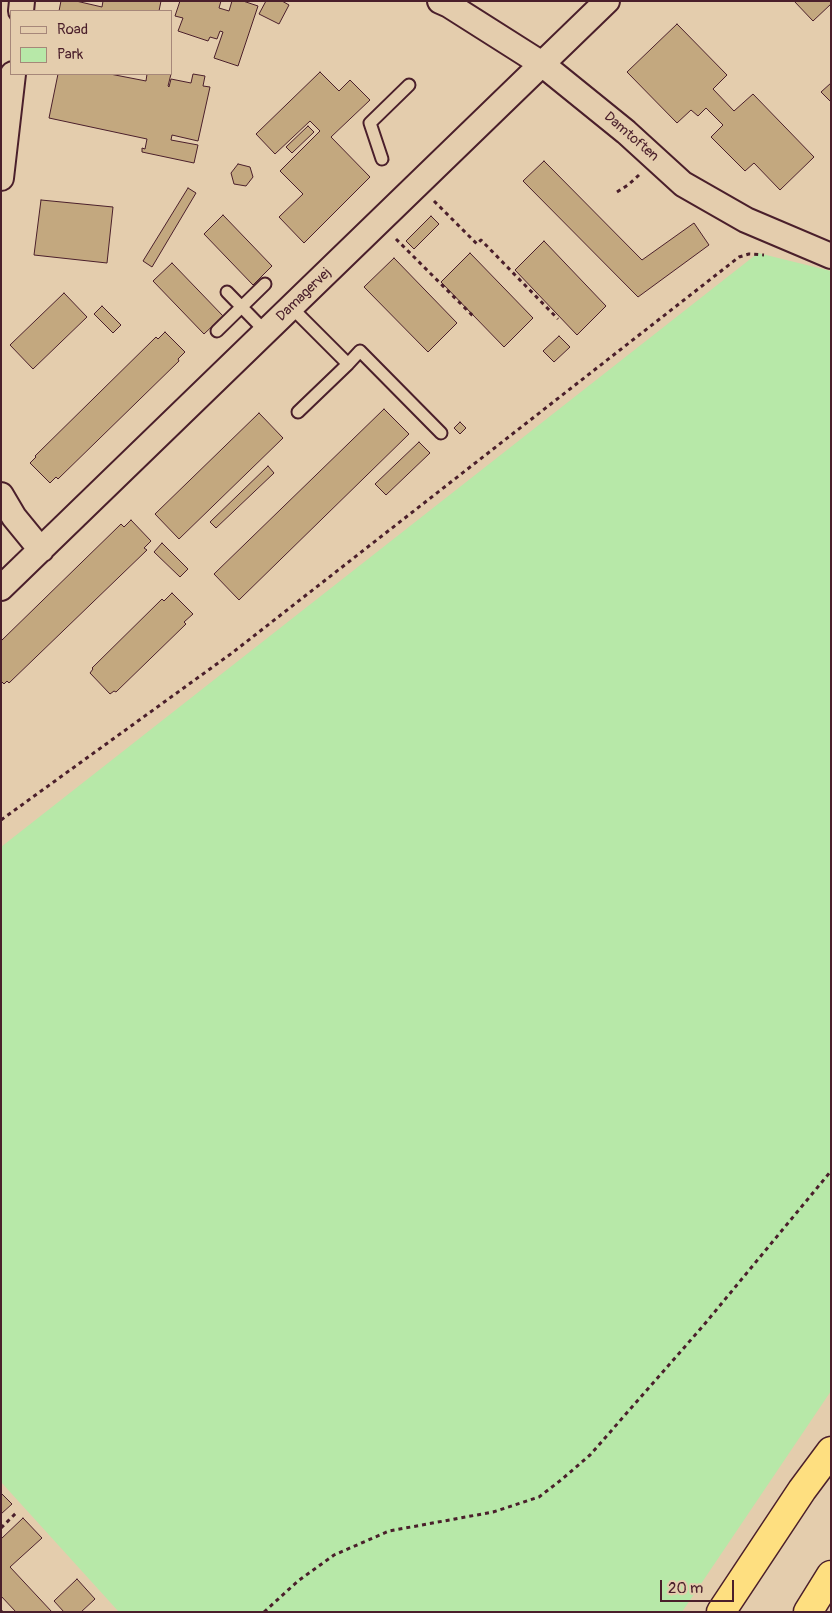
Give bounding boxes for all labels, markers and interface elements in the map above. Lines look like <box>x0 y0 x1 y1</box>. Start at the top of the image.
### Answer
legend <box>10 10 172 75</box>
text: Road <box>57 20 88 39</box>
text: Park <box>57 45 83 64</box>
street label: Damtoften <box>600 109 662 165</box>
street label: Damagervej <box>273 265 335 325</box>
scale bar <box>662 1570 736 1602</box>
text: 20 m <box>668 1579 703 1598</box>

